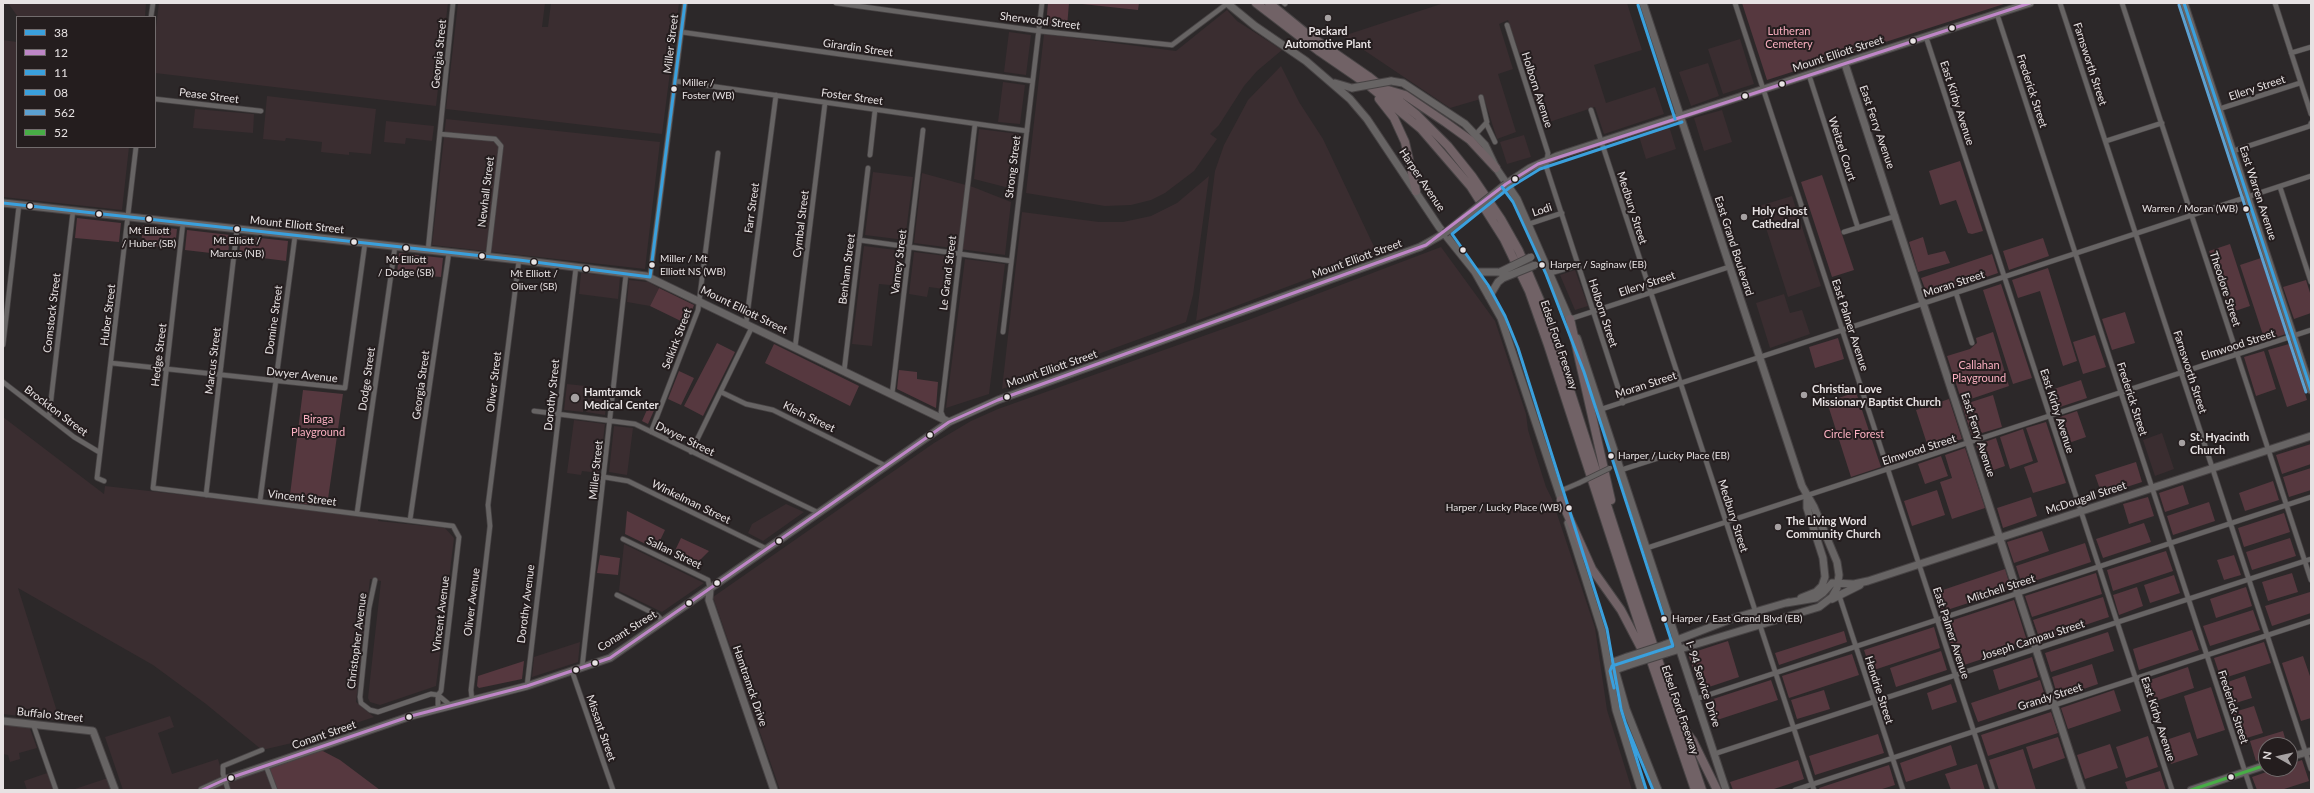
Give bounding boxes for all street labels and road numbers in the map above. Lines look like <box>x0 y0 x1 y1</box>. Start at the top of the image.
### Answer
street label: Sherwood Street <box>999 10 1081 32</box>
street label: Miller Street <box>661 14 681 74</box>
street label: Georgia Street <box>429 19 449 89</box>
street label: Farnsworth Street <box>2070 21 2110 107</box>
street label: Mount Elliott Street <box>1791 33 1885 75</box>
street label: Girardin Street <box>822 37 894 59</box>
street label: Holborn Avenue <box>1519 50 1555 130</box>
street label: Frederick Street <box>2014 53 2050 129</box>
street label: East Kirby Avenue <box>1937 59 1977 147</box>
street label: Ellery Street <box>2227 73 2287 103</box>
street label: East Ferry Avenue <box>1856 83 1898 171</box>
street label: Pease Street <box>178 86 240 106</box>
street label: Foster Street <box>820 86 884 108</box>
street label: Weitzel Court <box>1825 115 1859 183</box>
street label: Strong Street <box>1003 135 1023 199</box>
street label: East Warren Avenue <box>2237 144 2279 242</box>
street label: Harper Avenue <box>1396 146 1448 214</box>
street label: Newhall Street <box>475 156 497 228</box>
street label: Medbury Street <box>1614 170 1650 246</box>
street label: Farr Street <box>742 182 762 234</box>
street label: Cymbal Street <box>790 190 812 258</box>
street label: East Grand Boulevard <box>1712 194 1756 298</box>
street label: Lodi <box>1530 201 1554 219</box>
street label: Mount Elliott Street <box>249 213 345 237</box>
street label: Varney Street <box>888 229 910 295</box>
street label: Benham Street <box>836 233 858 305</box>
street label: Le Grand Street <box>937 235 959 311</box>
street label: Mount Elliott Street <box>1310 237 1404 281</box>
street label: Theodore Street <box>2207 250 2243 328</box>
street label: Moran Street <box>1922 268 1986 300</box>
street label: Ellery Street <box>1617 269 1677 299</box>
street label: Comstock Street <box>41 272 63 354</box>
street label: Holborn Street <box>1586 277 1620 349</box>
street label: East Palmer Avenue <box>1829 277 1871 373</box>
street label: Huber Street <box>98 283 118 347</box>
street label: Mount Elliott Street <box>699 283 789 337</box>
street label: Domine Street <box>263 284 285 356</box>
street label: Edsel Ford Freeway <box>1538 299 1580 391</box>
street label: Selkirk Street <box>659 307 695 371</box>
street label: Hedge Street <box>149 323 169 387</box>
street label: Marcus Street <box>202 327 224 395</box>
street label: Elmwood Street <box>2199 327 2277 363</box>
street label: Farnsworth Street <box>2170 329 2210 415</box>
street label: Dodge Street <box>356 346 378 412</box>
street label: Mount Elliott Street <box>1005 347 1099 391</box>
street label: Georgia Street <box>410 350 432 420</box>
street label: Oliver Street <box>484 351 504 413</box>
street label: Dorothy Street <box>542 359 562 431</box>
street label: Frederick Street <box>2114 361 2150 437</box>
street label: Dwyer Avenue <box>266 365 338 385</box>
street label: East Kirby Avenue <box>2037 367 2077 455</box>
street label: Moran Street <box>1614 369 1678 401</box>
street label: Brockton Street <box>22 383 90 439</box>
street label: East Ferry Avenue <box>1958 391 1998 479</box>
street label: Klein Street <box>781 399 837 435</box>
street label: Dwyer Street <box>653 419 717 459</box>
street label: Elmwood Street <box>1880 432 1958 468</box>
street label: Miller Street <box>586 440 606 500</box>
street label: Winkelman Street <box>649 477 733 527</box>
street label: Medbury Street <box>1715 478 1751 554</box>
street label: McDougall Street <box>2044 479 2128 517</box>
street label: Vincent Street <box>267 487 337 509</box>
street label: Sallan Street <box>644 534 704 572</box>
street label: Dorothy Avenue <box>515 564 537 644</box>
street label: Oliver Avenue <box>461 567 483 637</box>
street label: Mitchell Street <box>1965 572 2037 606</box>
street label: Vincent Avenue <box>430 575 452 653</box>
street label: East Palmer Avenue <box>1930 585 1972 681</box>
street label: Christopher Avenue <box>345 592 369 690</box>
street label: Conant Street <box>595 608 659 654</box>
street label: Joseph Campau Street <box>1980 617 2086 663</box>
street label: I- 94 Service Drive <box>1683 639 1723 729</box>
street label: Hamtramck Drive <box>730 644 770 728</box>
street label: Hendrie Street <box>1862 654 1896 726</box>
street label: Edsel Ford Freeway <box>1659 664 1701 756</box>
street label: Frederick Street <box>2215 669 2251 745</box>
street label: East Kirby Avenue <box>2138 675 2178 763</box>
street label: Grandy Street <box>2016 680 2084 714</box>
street label: Missant Street <box>583 693 619 763</box>
street label: Buffalo Street <box>16 705 84 725</box>
street label: Conant Street <box>290 718 358 752</box>

